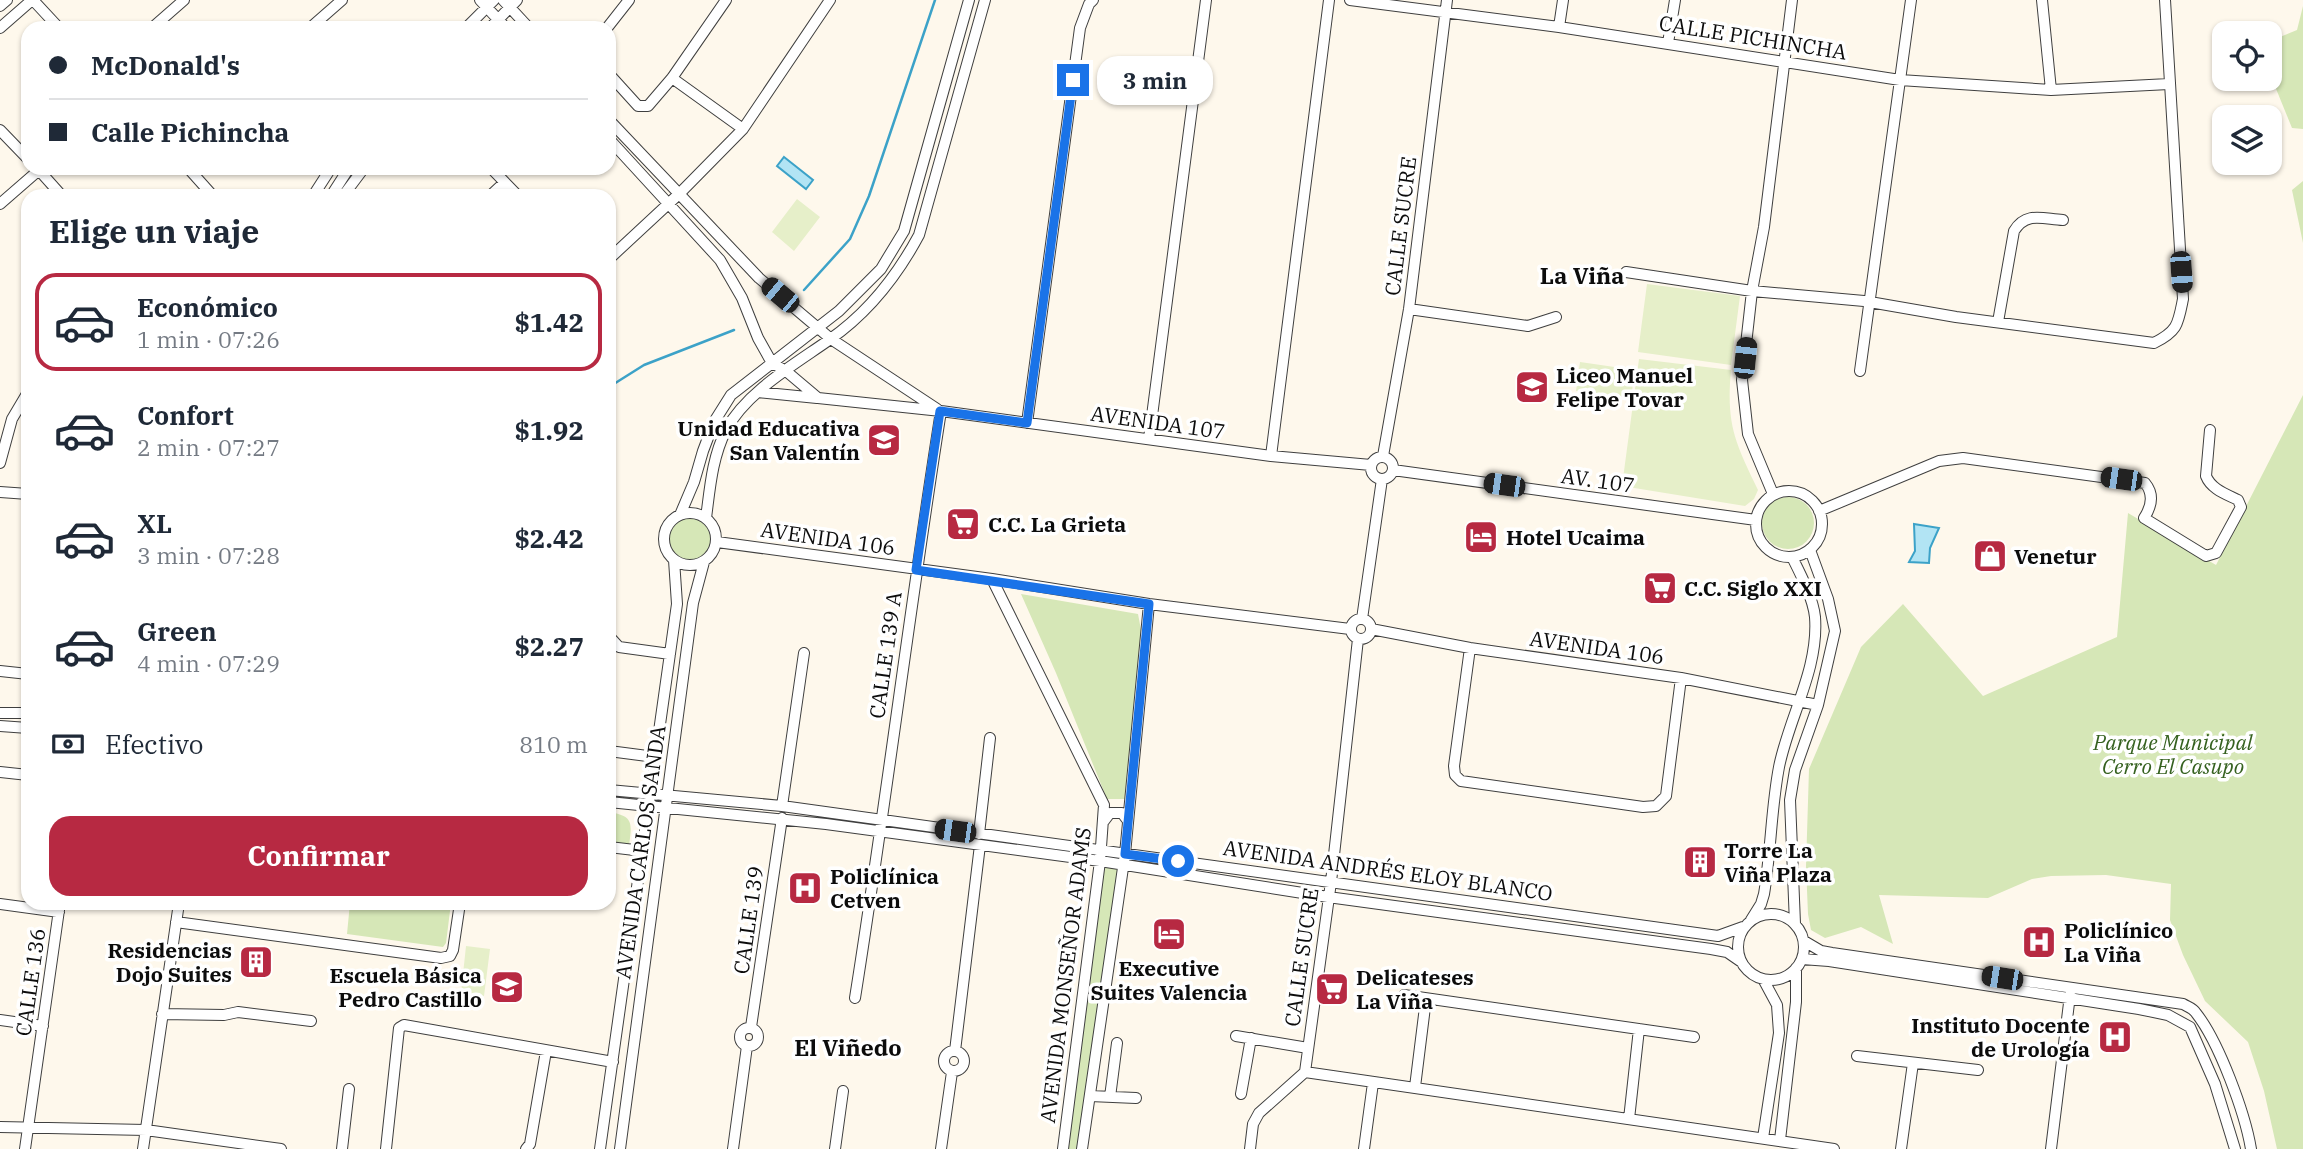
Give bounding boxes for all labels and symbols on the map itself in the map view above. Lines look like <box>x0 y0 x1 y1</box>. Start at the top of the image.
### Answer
street label: CALLE PICHINCHA <box>1657 8 1849 66</box>
callout: 3 min <box>1098 56 1213 104</box>
route end <box>1057 64 1089 96</box>
street label: CALLE SUCRE <box>1378 155 1422 297</box>
car <box>2170 250 2193 294</box>
district label: La Viña <box>1540 260 1624 290</box>
car <box>758 273 803 317</box>
car <box>1733 336 1758 380</box>
place label: Liceo Manuel Felipe Tovar <box>1556 361 1693 413</box>
school or university icon: Liceo Manuel Felipe Tovar <box>1513 368 1551 406</box>
street label: AVENIDA 107 <box>1089 399 1227 445</box>
place label: Unidad Educativa San Valentín <box>677 414 860 466</box>
school or university icon: Unidad Educativa San Valentín <box>865 421 903 459</box>
street label: AV. 107 <box>1559 461 1637 499</box>
car <box>2099 466 2144 492</box>
car <box>1482 472 1527 498</box>
supermarket icon: C.C. La Grieta <box>944 505 982 543</box>
place label: C.C. La Grieta <box>988 510 1126 538</box>
street label: AVENIDA 106 <box>759 515 897 561</box>
hotel icon: Hotel Ucaima <box>1462 518 1500 556</box>
place label: Hotel Ucaima <box>1506 523 1645 551</box>
shop icon: Venetur <box>1971 537 2009 575</box>
place label: Venetur <box>2014 542 2097 570</box>
supermarket icon: C.C. Siglo XXI <box>1641 569 1679 607</box>
place label: C.C. Siglo XXI <box>1684 574 1822 602</box>
street label: CALLE 139 A <box>862 589 908 720</box>
street label: AVENIDA 106 <box>1528 624 1666 670</box>
street label: AVENIDA CARLOS SANDA <box>608 723 672 981</box>
park label: Parque Municipal Cerro El Casupo <box>2092 728 2254 780</box>
car <box>933 818 978 844</box>
street label: AVENIDA MONSEÑOR ADAMS <box>1033 826 1097 1124</box>
street label: AVENIDA ANDRÉS ELOY BLANCO <box>1221 833 1555 907</box>
place label: Torre La Viña Plaza <box>1724 836 1832 888</box>
building icon: Torre La Viña Plaza <box>1681 843 1719 881</box>
route start <box>1162 845 1194 877</box>
place label: Policlínica Cetven <box>830 862 939 914</box>
street label: CALLE 139 <box>727 864 769 976</box>
hospital icon: Policlínica Cetven <box>786 869 824 907</box>
street label: CALLE SUCRE <box>1277 886 1325 1028</box>
hotel icon: Executive Suites Valencia <box>1150 915 1188 953</box>
place label: Policlínico La Viña <box>2064 916 2173 968</box>
hospital icon: Policlínico La Viña <box>2020 923 2058 961</box>
street label: CALLE 136 <box>9 926 51 1038</box>
place label: Residencias Dojo Suites <box>108 936 232 988</box>
building icon: Residencias Dojo Suites <box>237 943 275 981</box>
place label: Executive Suites Valencia <box>1091 954 1247 1006</box>
place label: Escuela Básica Pedro Castillo <box>329 961 482 1013</box>
place label: Delicateses La Viña <box>1356 963 1474 1015</box>
car <box>1980 964 2025 992</box>
school or university icon: Escuela Básica Pedro Castillo <box>488 968 526 1006</box>
supermarket icon: Delicateses La Viña <box>1313 970 1351 1008</box>
place label: Instituto Docente de Urología <box>1911 1011 2090 1063</box>
hospital icon: Instituto Docente de Urología <box>2096 1018 2134 1056</box>
district label: El Viñedo <box>794 1032 902 1062</box>

